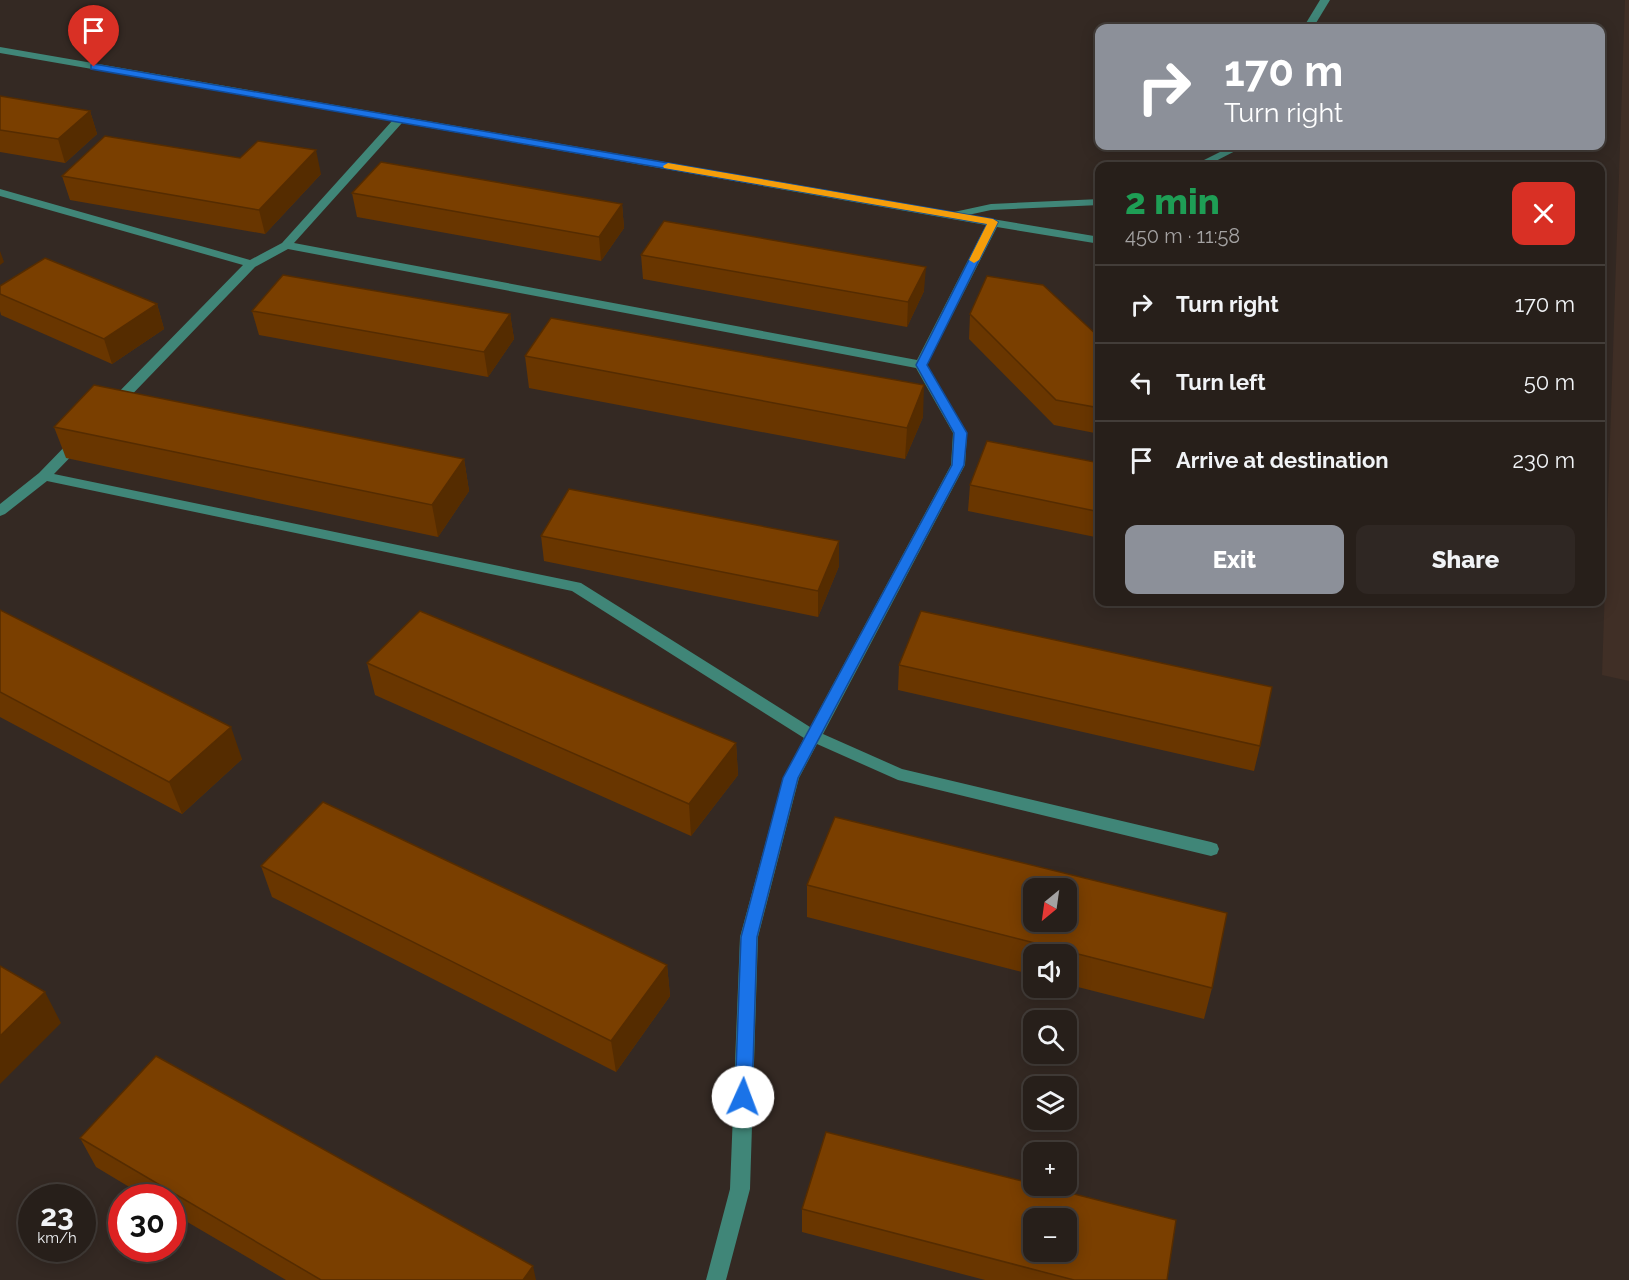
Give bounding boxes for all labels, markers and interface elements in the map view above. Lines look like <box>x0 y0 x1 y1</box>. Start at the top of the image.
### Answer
pin <box>68 5 119 67</box>
icon: arrive <box>77 14 110 47</box>
text: 170 m <box>1224 47 1343 96</box>
icon: right <box>1125 48 1203 126</box>
text: Turn right <box>1224 97 1343 128</box>
text: 2 min <box>1125 180 1220 222</box>
button: close <box>1512 182 1575 245</box>
text: 450 m · 11:58 <box>1125 224 1240 248</box>
icon: right <box>1125 288 1158 321</box>
text: Turn right <box>1176 291 1279 317</box>
text: 170 m <box>1515 291 1575 317</box>
icon: left <box>1125 366 1158 399</box>
text: Turn left <box>1176 369 1266 395</box>
text: 50 m <box>1524 369 1575 395</box>
icon: arrive <box>1125 444 1158 477</box>
text: Arrive at destination <box>1176 447 1389 473</box>
text: 230 m <box>1512 447 1575 473</box>
button: Exit <box>1125 525 1344 594</box>
button: Share <box>1356 525 1575 594</box>
north arrow <box>1023 878 1077 932</box>
map controls <box>1023 878 1077 1262</box>
button: sound <box>1023 944 1077 998</box>
button: search <box>1023 1010 1077 1064</box>
position arrow <box>711 1065 775 1129</box>
button: layers <box>1023 1076 1077 1130</box>
button: + <box>1023 1142 1077 1196</box>
speed limit sign: 30 <box>108 1184 186 1262</box>
text: 23 <box>40 1198 74 1233</box>
button: − <box>1023 1208 1077 1262</box>
text: km/h <box>37 1229 77 1247</box>

